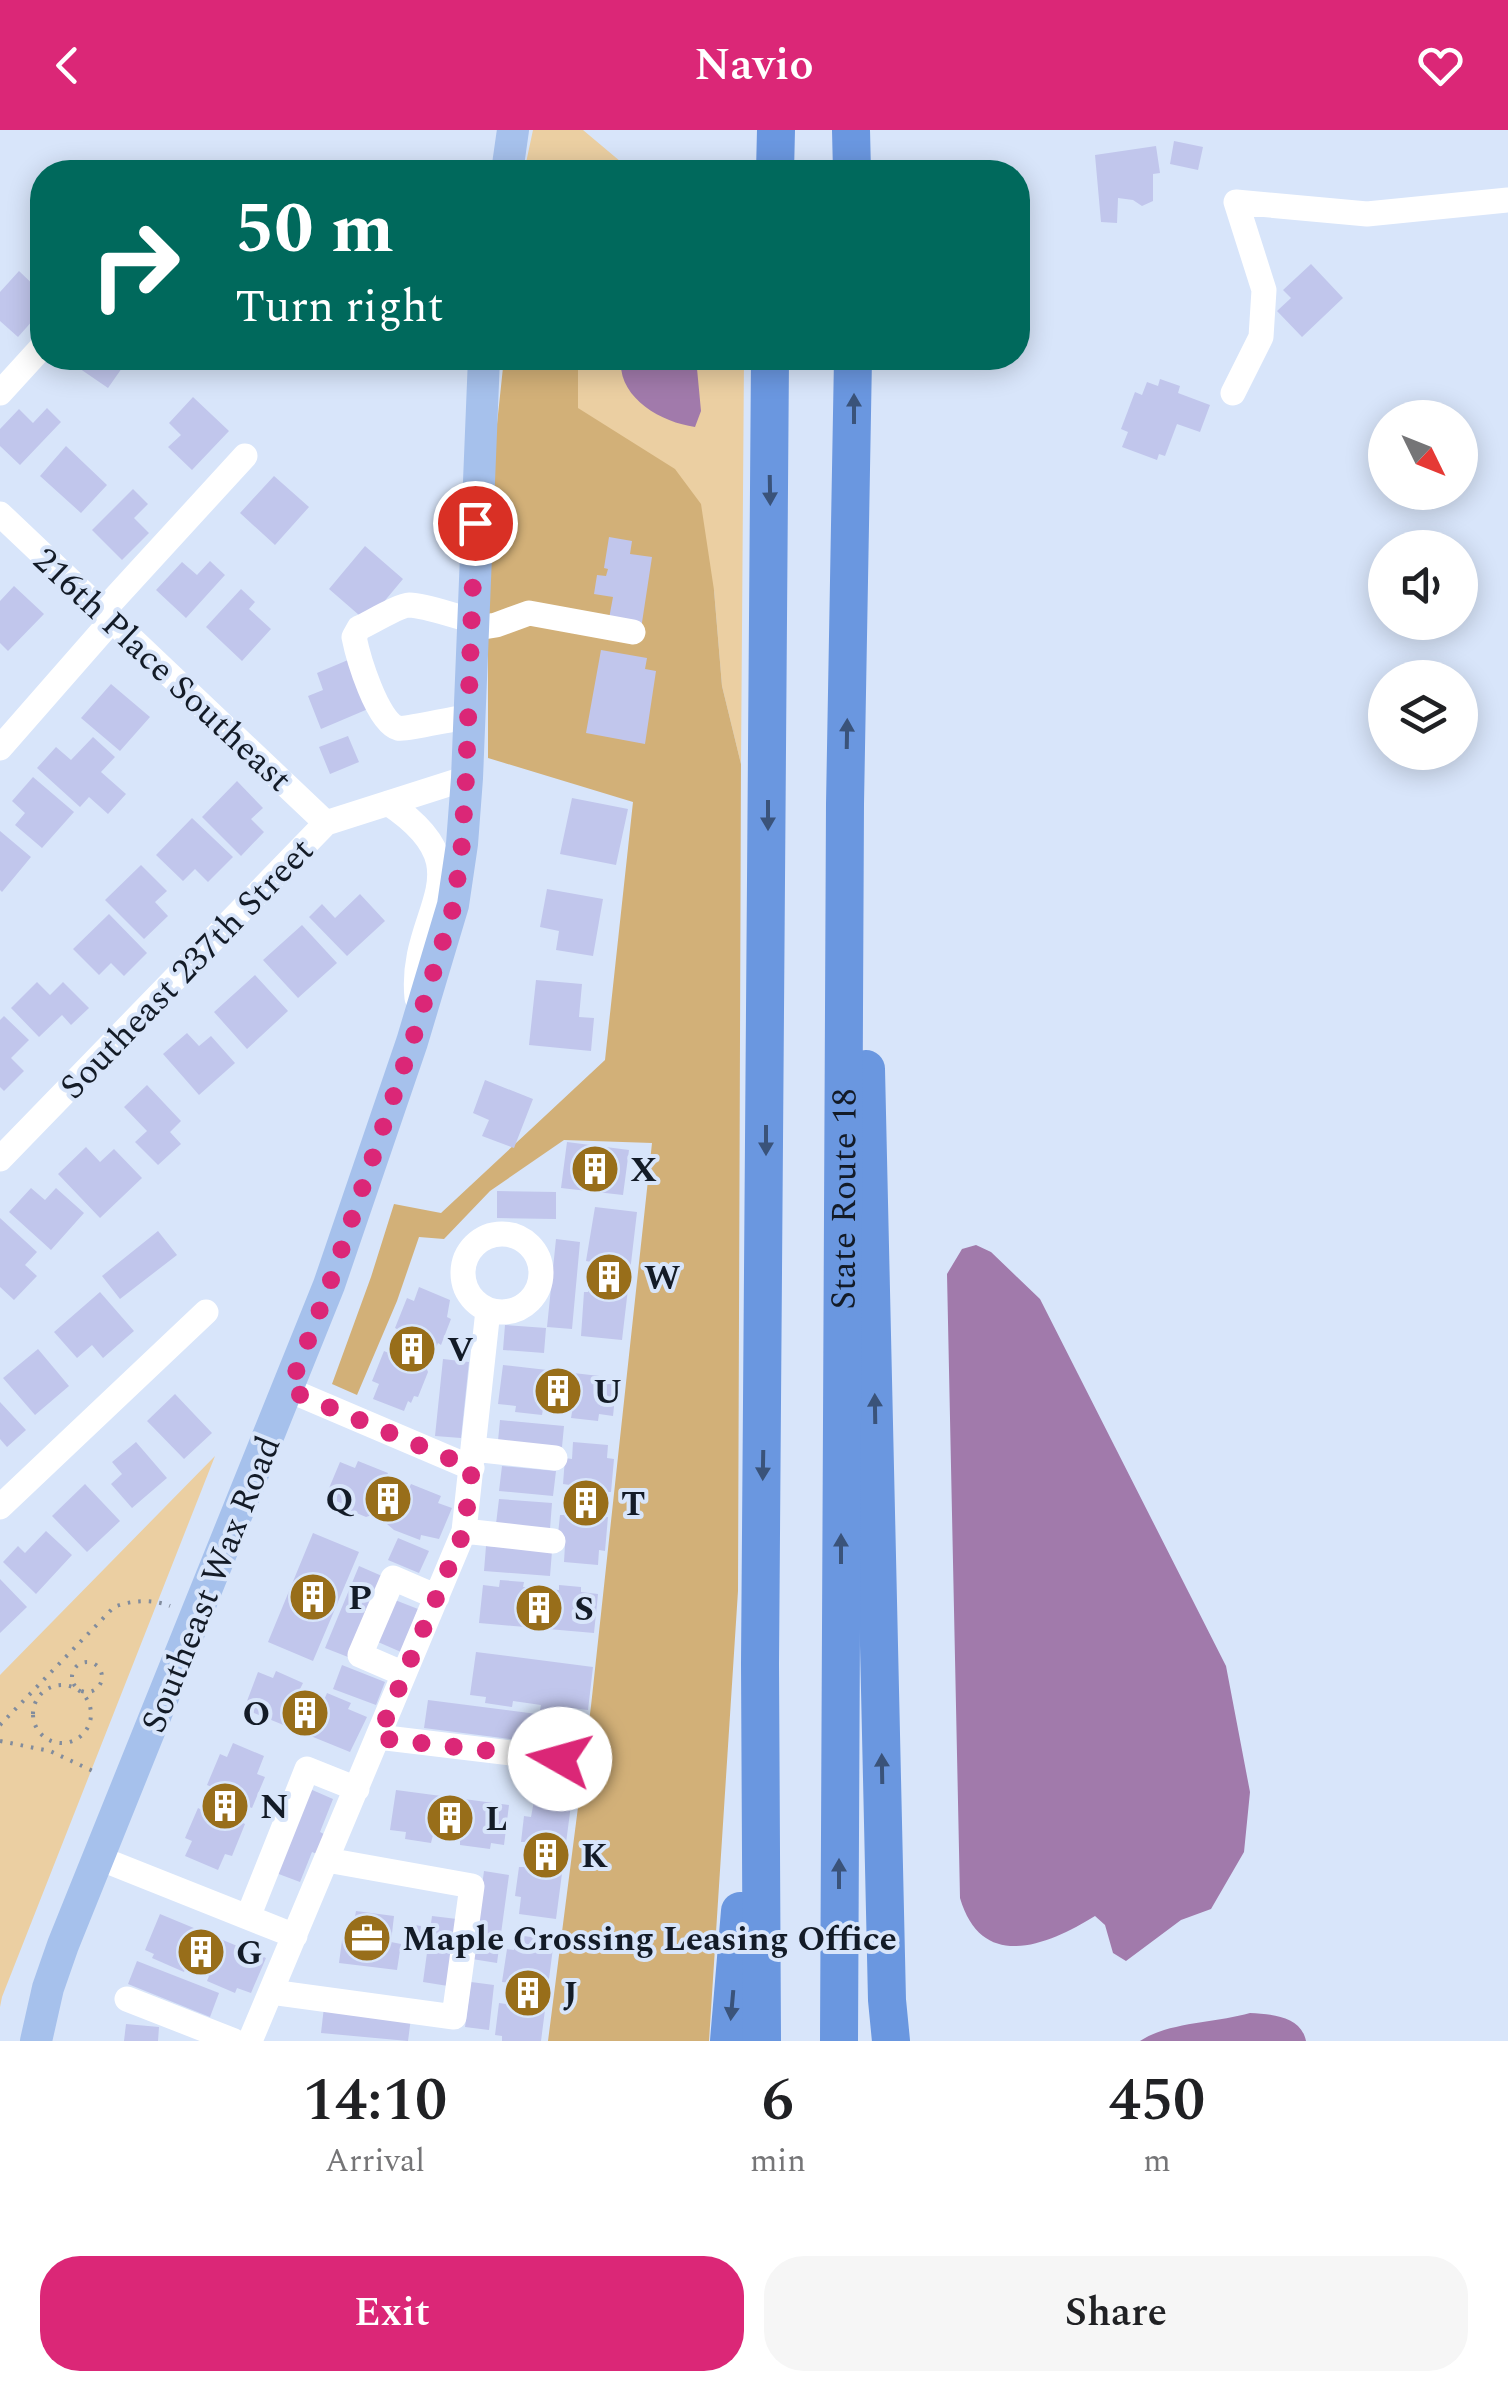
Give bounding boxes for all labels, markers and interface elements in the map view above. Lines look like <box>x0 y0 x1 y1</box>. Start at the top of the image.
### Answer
text: Navio <box>694 31 814 100</box>
icon: back <box>40 38 95 93</box>
icon: heart <box>1413 38 1468 93</box>
text: 50 m <box>235 177 394 283</box>
icon: right <box>70 200 200 330</box>
text: Turn right <box>235 273 444 342</box>
one-way arrow <box>846 392 862 424</box>
north arrow <box>1368 400 1478 510</box>
map controls <box>1368 400 1478 770</box>
one-way arrow <box>762 474 778 506</box>
pin <box>433 481 518 566</box>
icon: arrive <box>448 496 503 551</box>
button: sound <box>1368 530 1478 640</box>
street label: 216th Place Southeast <box>20 535 304 805</box>
button: layers <box>1368 660 1478 770</box>
one-way arrow <box>839 717 855 749</box>
one-way arrow <box>760 799 776 831</box>
street label: Southeast 237th Street <box>48 826 327 1112</box>
street label: State Route 18 <box>818 1088 872 1310</box>
one-way arrow <box>758 1124 774 1156</box>
building icon: X <box>569 1143 621 1195</box>
place label: X <box>630 1144 657 1197</box>
building icon: W <box>583 1251 635 1303</box>
place label: W <box>644 1252 681 1305</box>
building icon: V <box>386 1323 438 1375</box>
place label: V <box>447 1324 474 1377</box>
building icon: U <box>532 1365 584 1417</box>
place label: U <box>593 1366 622 1419</box>
one-way arrow <box>867 1392 883 1424</box>
street label: Southeast Wax Road <box>128 1428 295 1741</box>
one-way arrow <box>755 1449 771 1481</box>
building icon: Q <box>362 1473 414 1525</box>
place label: Q <box>325 1474 354 1527</box>
building icon: T <box>560 1477 612 1529</box>
place label: T <box>621 1478 646 1531</box>
one-way arrow <box>833 1532 849 1564</box>
building icon: P <box>287 1571 339 1623</box>
place label: P <box>348 1572 372 1625</box>
building icon: S <box>513 1582 565 1634</box>
place label: S <box>574 1583 594 1636</box>
building icon: O <box>279 1687 331 1739</box>
place label: O <box>242 1688 270 1741</box>
position arrow <box>508 1707 612 1811</box>
one-way arrow <box>874 1752 890 1784</box>
building icon: N <box>199 1780 251 1832</box>
place label: N <box>260 1781 289 1834</box>
building icon: L <box>424 1792 476 1844</box>
place label: L <box>485 1793 508 1846</box>
building icon: K <box>520 1829 572 1881</box>
place label: K <box>581 1830 608 1883</box>
one-way arrow <box>831 1857 847 1889</box>
office icon: Maple Crossing Leasing Office <box>341 1912 393 1964</box>
place label: Maple Crossing Leasing Office <box>402 1913 897 1966</box>
building icon: G <box>175 1926 227 1978</box>
place label: G <box>236 1927 262 1980</box>
building icon: J <box>502 1967 554 2019</box>
place label: J <box>563 1968 578 2021</box>
one-way arrow <box>723 1990 739 2022</box>
text: 14:10 <box>303 2055 447 2147</box>
text: 6 <box>762 2055 794 2147</box>
text: 450 <box>1109 2055 1205 2147</box>
text: Arrival <box>325 2137 425 2186</box>
text: min <box>750 2137 806 2186</box>
text: m <box>1143 2137 1171 2186</box>
button: Exit <box>40 2256 744 2371</box>
button: Share <box>764 2256 1468 2371</box>

